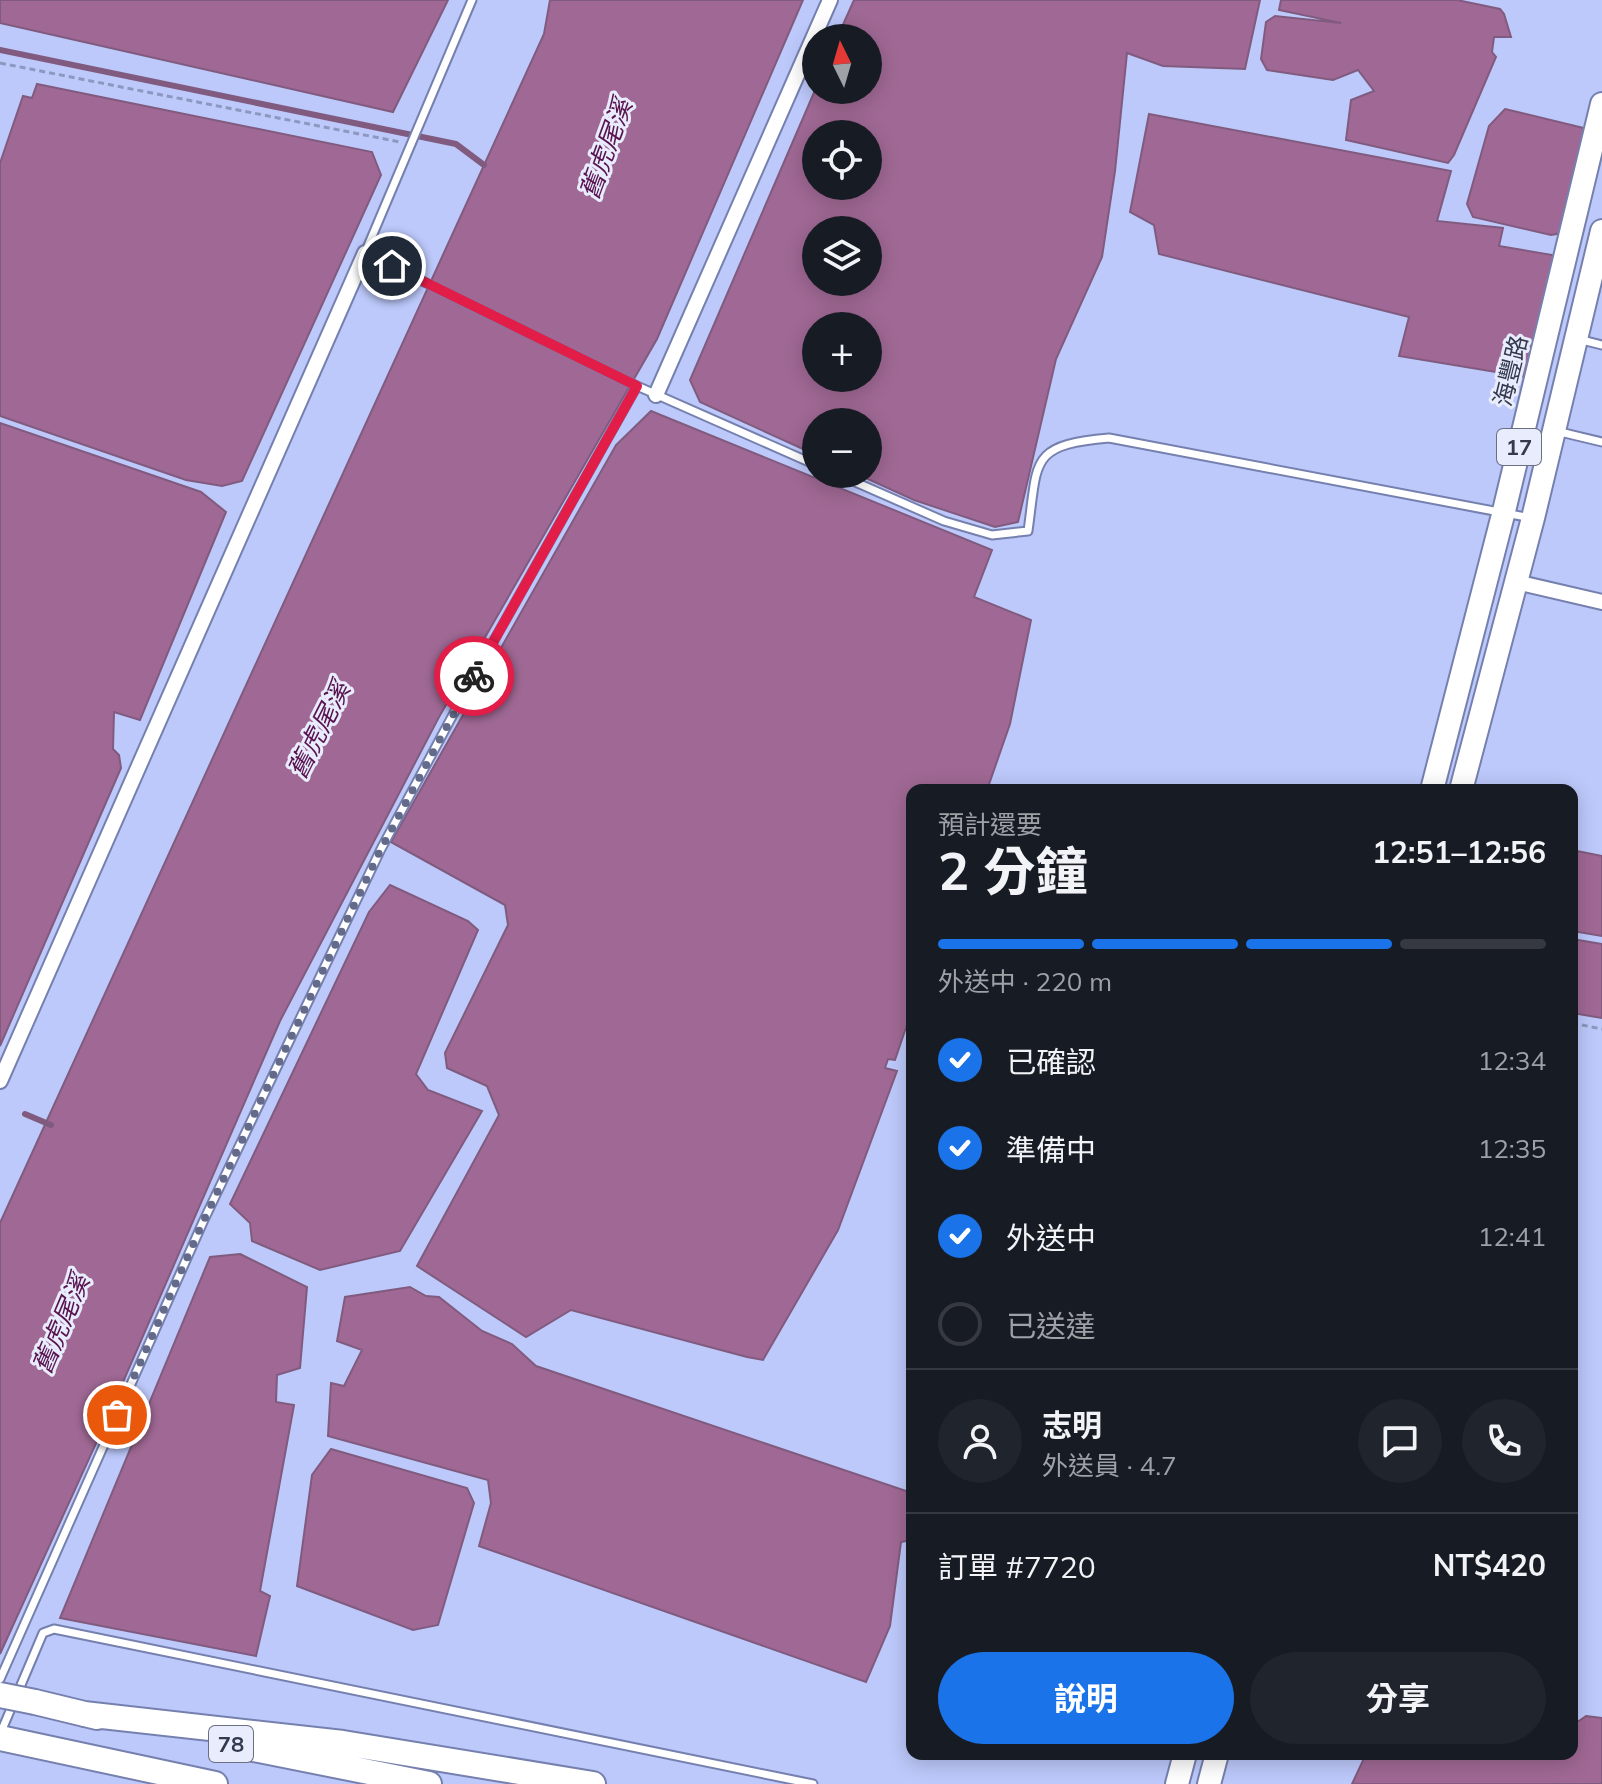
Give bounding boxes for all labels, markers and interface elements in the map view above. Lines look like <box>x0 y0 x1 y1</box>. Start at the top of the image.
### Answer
north arrow <box>802 24 882 104</box>
map controls <box>802 24 882 488</box>
water label: 舊虎尾溪 <box>572 91 640 203</box>
button: locate <box>802 120 882 200</box>
button: layers <box>802 216 882 296</box>
pin <box>358 232 426 300</box>
icon: home <box>370 244 414 288</box>
button: + <box>802 312 882 392</box>
street label: 海豐路 <box>1487 332 1533 409</box>
button: − <box>802 408 882 488</box>
road number: 17 <box>1497 429 1541 465</box>
courier <box>434 636 514 716</box>
icon: bike <box>452 654 496 698</box>
water label: 舊虎尾溪 <box>280 672 359 784</box>
text: 預計還要 <box>938 808 1042 841</box>
text: 12:51–12:56 <box>1372 833 1546 871</box>
text: 2 分鐘 <box>938 838 1087 903</box>
text: 外送中 · 220 m <box>938 965 1112 998</box>
icon: check <box>938 1038 982 1082</box>
text: 已確認 <box>1006 1043 1096 1081</box>
text: 12:34 <box>1478 1044 1546 1077</box>
icon: check <box>938 1126 982 1170</box>
text: 準備中 <box>1006 1131 1096 1169</box>
text: 12:35 <box>1478 1132 1546 1165</box>
icon: check <box>938 1214 982 1258</box>
text: 外送中 <box>1006 1219 1096 1257</box>
text: 12:41 <box>1478 1220 1546 1253</box>
water label: 舊虎尾溪 <box>25 1266 98 1378</box>
text: 已送達 <box>1006 1307 1096 1345</box>
pin <box>83 1381 151 1449</box>
icon: bag <box>95 1393 139 1437</box>
button: person <box>938 1399 1022 1483</box>
button: chat <box>1358 1399 1442 1483</box>
button: phone <box>1462 1399 1546 1483</box>
text: 志明 <box>1042 1406 1102 1444</box>
text: 外送員 · 4.7 <box>1042 1449 1177 1482</box>
text: NT$420 <box>1433 1546 1546 1584</box>
text: 訂單 #7720 <box>938 1548 1096 1586</box>
button: 說明 <box>938 1652 1234 1744</box>
button: 分享 <box>1250 1652 1546 1744</box>
road number: 78 <box>209 1726 253 1762</box>

